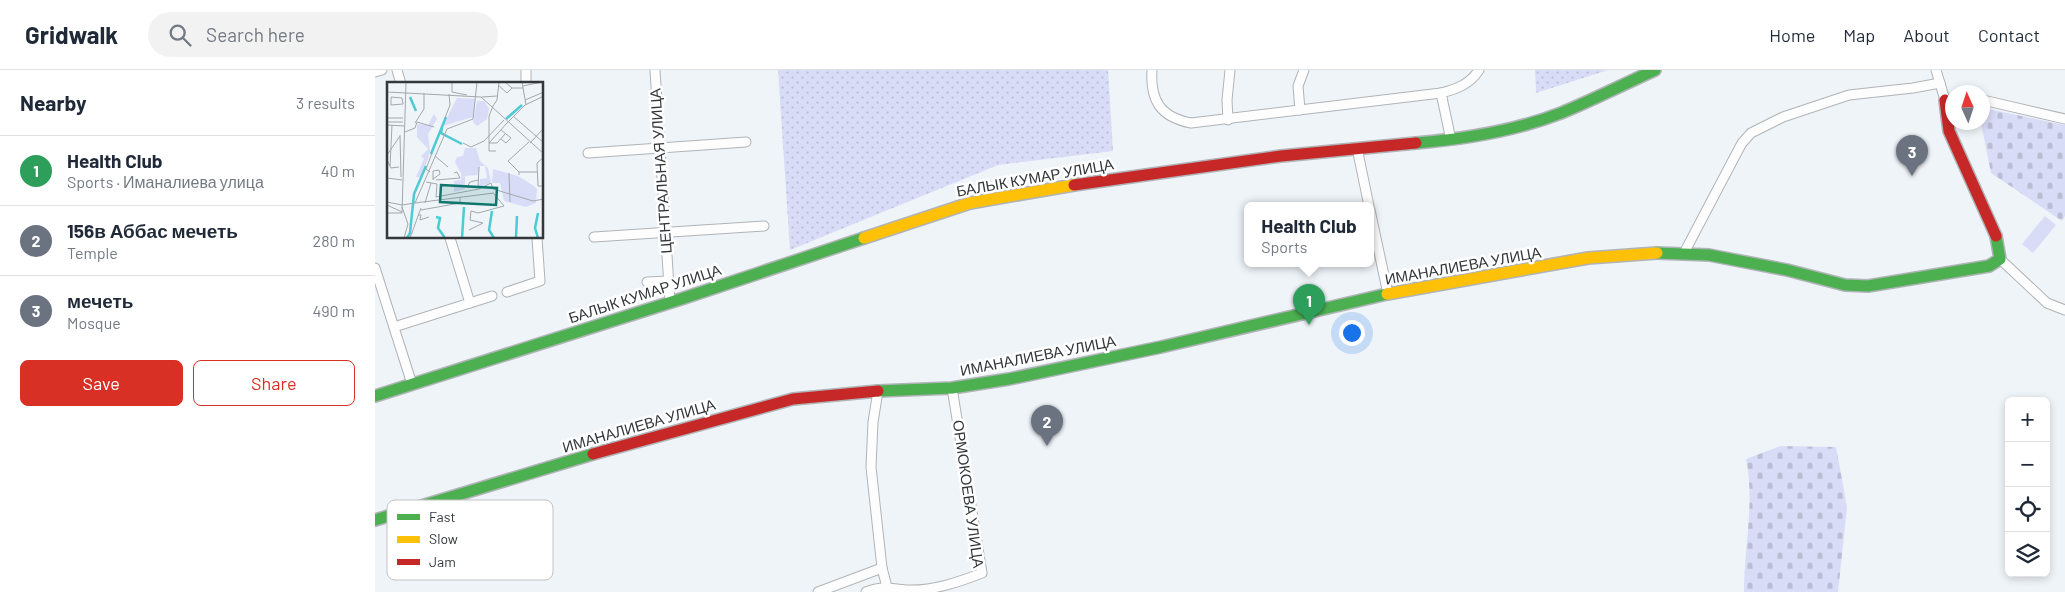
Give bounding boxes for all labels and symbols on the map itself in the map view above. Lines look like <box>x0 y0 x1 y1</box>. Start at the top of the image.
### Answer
inset map <box>387 82 544 239</box>
north arrow <box>1945 85 1990 130</box>
street label: ЦЕНТРАЛЬНАЯ УЛИЦА <box>645 88 675 254</box>
pin: 3 <box>1896 135 1928 176</box>
street label: БАЛЫК КУМАР УЛИЦА <box>955 154 1115 200</box>
street label: ИМАНАЛИЕВА УЛИЦА <box>1383 242 1542 288</box>
street label: БАЛЫК КУМАР УЛИЦА <box>566 260 723 326</box>
pin: 1 <box>1293 284 1325 325</box>
your location <box>1339 320 1365 346</box>
street label: ИМАНАЛИЕВА УЛИЦА <box>958 331 1117 379</box>
street label: ИМАНАЛИЕВА УЛИЦА <box>560 395 717 456</box>
pin: 2 <box>1031 405 1063 446</box>
street label: ОРМОКОЕВА УЛИЦА <box>950 419 988 569</box>
legend <box>387 500 553 580</box>
text: Fast <box>429 508 455 525</box>
text: Slow <box>429 530 458 547</box>
text: Jam <box>429 553 456 570</box>

